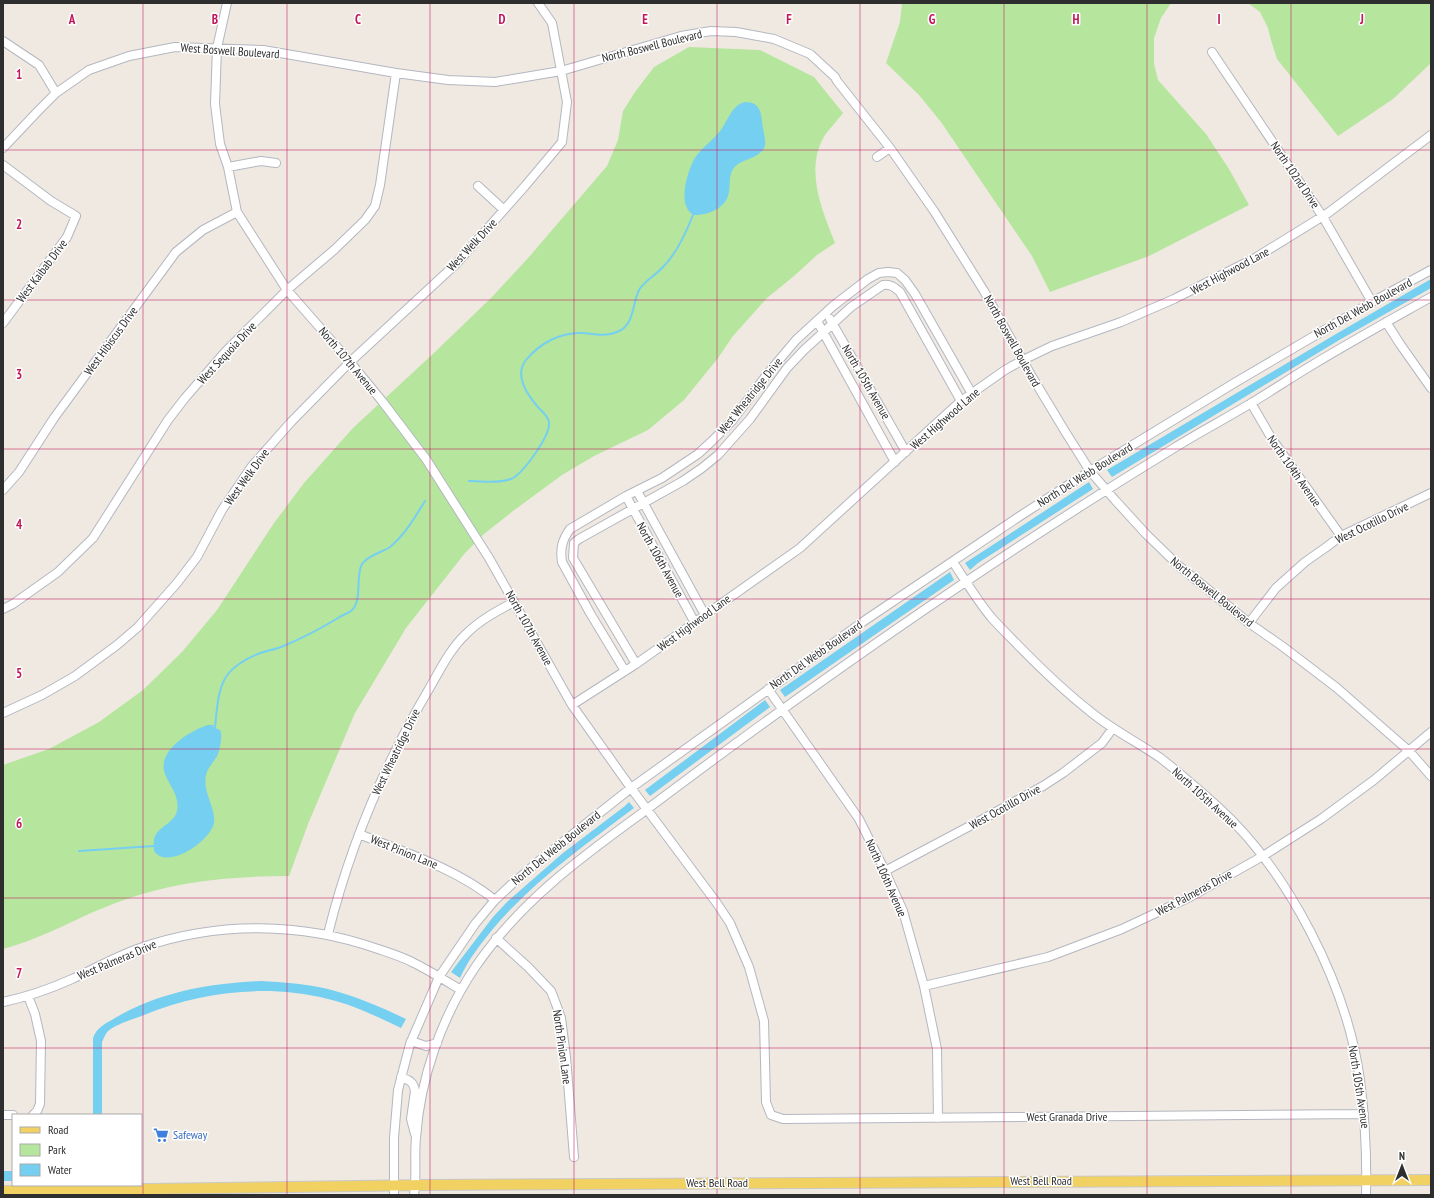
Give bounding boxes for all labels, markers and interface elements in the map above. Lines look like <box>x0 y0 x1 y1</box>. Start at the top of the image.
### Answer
text: A <box>68 11 76 28</box>
text: B <box>212 11 218 28</box>
text: C <box>355 11 361 28</box>
text: D <box>499 11 506 28</box>
text: E <box>642 11 648 28</box>
text: F <box>786 11 792 28</box>
text: G <box>929 11 936 28</box>
text: H <box>1073 11 1080 28</box>
text: I <box>1217 11 1221 28</box>
text: J <box>1359 11 1364 28</box>
street label: North Boswell Boulevard <box>600 26 704 65</box>
street label: West Boswell Boulevard <box>180 40 280 61</box>
text: 1 <box>16 66 22 83</box>
street label: North 102nd Drive <box>1268 138 1323 211</box>
street label: West Welk Drive <box>444 215 500 274</box>
text: 2 <box>16 216 22 233</box>
street label: West Kaibab Drive <box>13 236 70 305</box>
street label: West Highwood Lane <box>1188 244 1272 298</box>
street label: North Del Webb Boulevard <box>1311 274 1414 341</box>
street label: North Boswell Boulevard <box>981 292 1044 389</box>
street label: West Hibiscus Drive <box>81 303 141 378</box>
street label: West Sequoia Drive <box>194 318 259 387</box>
street label: North 107th Avenue <box>316 324 381 398</box>
street label: North 105th Avenue <box>839 342 894 422</box>
street label: West Wheatridge Drive <box>714 354 785 437</box>
text: 3 <box>16 366 22 383</box>
street label: West Highwood Lane <box>907 384 982 453</box>
street label: North 104th Avenue <box>1264 432 1325 509</box>
street label: North Del Webb Boulevard <box>1034 439 1135 510</box>
street label: West Welk Drive <box>221 445 272 508</box>
street label: West Ocotillo Drive <box>1333 498 1411 547</box>
text: 4 <box>16 516 23 533</box>
street label: North 106th Avenue <box>634 520 687 600</box>
street label: North Boswell Boulevard <box>1168 553 1257 630</box>
street label: North 107th Avenue <box>503 588 556 668</box>
street label: West Highwood Lane <box>654 591 733 654</box>
street label: North Del Webb Boulevard <box>766 617 865 692</box>
text: 5 <box>16 665 22 682</box>
street label: West Wheatridge Drive <box>368 706 423 797</box>
street label: North 105th Avenue <box>1169 764 1241 831</box>
street label: West Ocotillo Drive <box>966 781 1043 832</box>
street label: North Del Webb Boulevard <box>508 807 603 888</box>
text: 6 <box>16 815 22 832</box>
street label: West Pinion Lane <box>368 831 440 872</box>
street label: North 106th Avenue <box>863 837 910 919</box>
street label: West Palmeras Drive <box>1153 866 1235 919</box>
street label: West Palmeras Drive <box>75 936 159 983</box>
text: 7 <box>16 965 22 982</box>
street label: North Pinion Lane <box>550 1009 575 1085</box>
street label: North 105th Avenue <box>1346 1044 1373 1129</box>
street label: West Granada Drive <box>1027 1109 1107 1124</box>
legend <box>12 1114 142 1186</box>
text: Road <box>48 1122 68 1137</box>
supermarket icon: Safeway <box>152 1126 170 1144</box>
place label: Safeway <box>173 1127 208 1142</box>
text: Park <box>48 1142 66 1157</box>
north arrow <box>1382 1146 1422 1186</box>
text: N <box>1399 1149 1405 1163</box>
text: Water <box>48 1162 73 1177</box>
street label: West Bell Road <box>1010 1173 1072 1188</box>
street label: West Bell Road <box>686 1175 748 1190</box>

